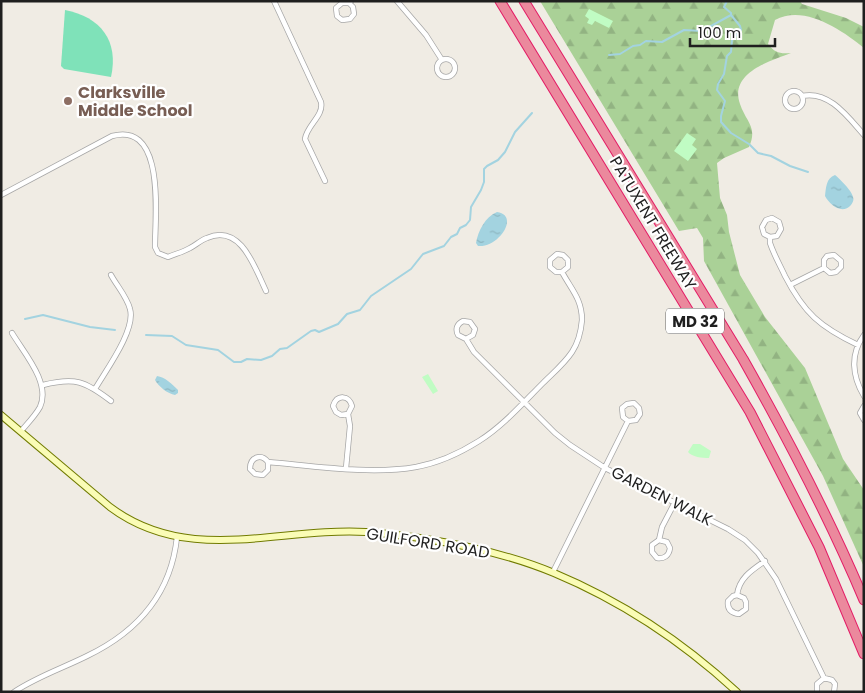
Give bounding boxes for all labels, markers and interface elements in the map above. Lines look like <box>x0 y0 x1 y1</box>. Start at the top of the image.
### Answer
scale bar <box>690 15 775 47</box>
text: 100 m <box>698 22 741 43</box>
place label: Clarksville Middle School <box>78 81 193 122</box>
marker: Clarksville Middle School <box>62 95 74 107</box>
street label: PATUXENT FREEWAY <box>604 152 702 295</box>
road number: MD 32 <box>666 308 724 334</box>
street label: GARDEN WALK <box>607 461 717 532</box>
street label: GUILFORD ROAD <box>365 522 491 564</box>

